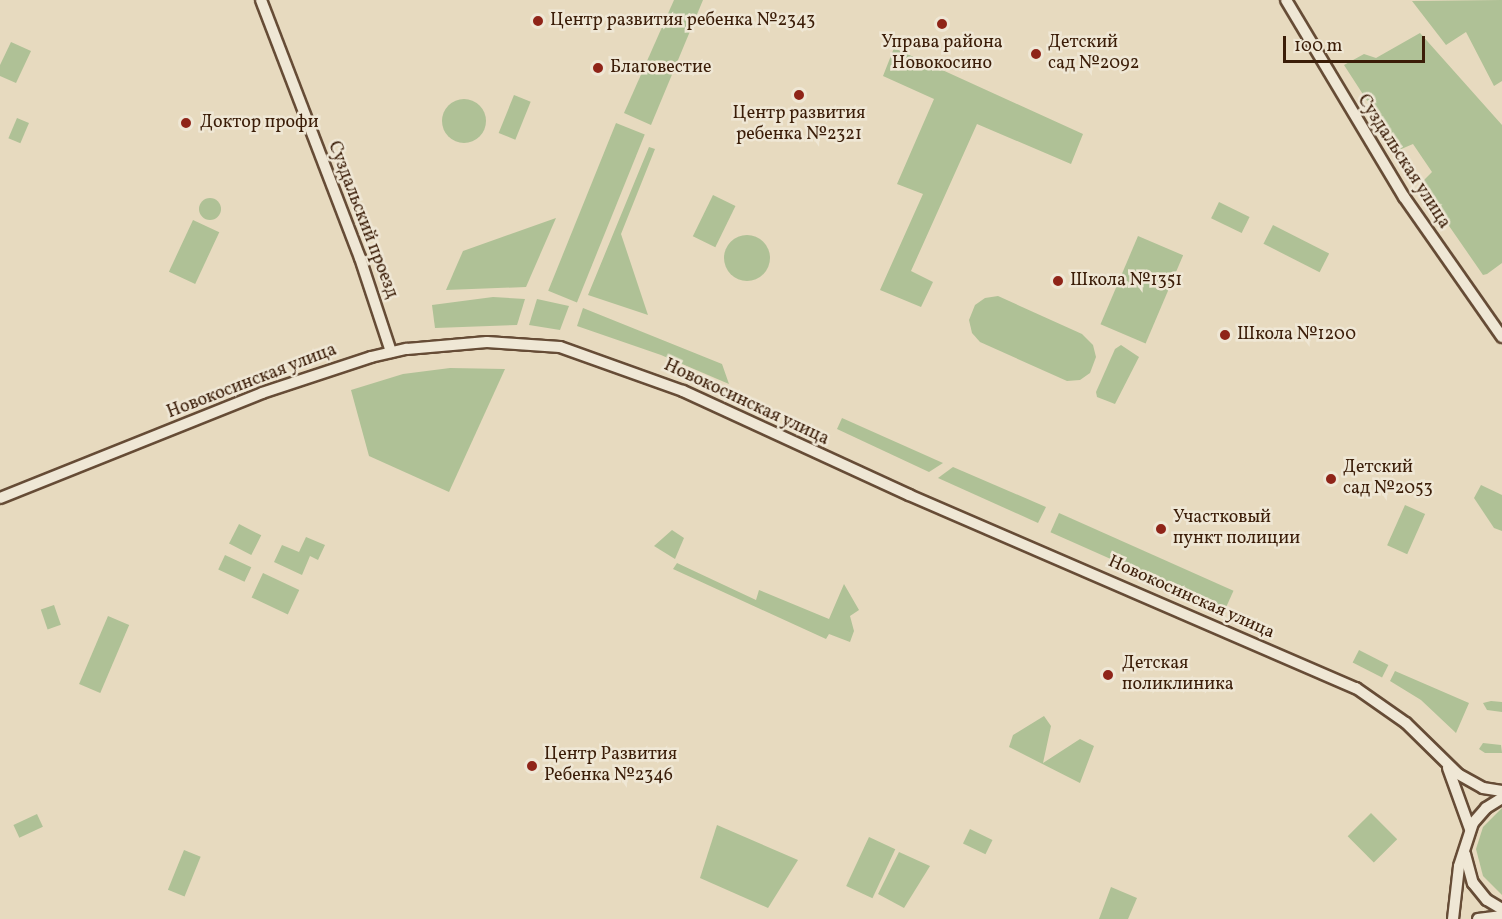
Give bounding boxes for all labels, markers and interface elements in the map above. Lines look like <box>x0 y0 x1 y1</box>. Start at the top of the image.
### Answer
place label: Центр развития ребенка №2343 <box>550 10 815 32</box>
marker: Центр развития ребенка №2343 <box>531 14 545 28</box>
marker: Управа района Новокосино <box>935 17 949 31</box>
scale bar <box>1286 24 1428 62</box>
place label: Управа района Новокосино <box>881 33 1003 76</box>
place label: Детский сад №2092 <box>1048 33 1139 76</box>
text: 100 m <box>1294 34 1343 59</box>
marker: Детский сад №2092 <box>1029 47 1043 61</box>
place label: Благовестие <box>610 57 711 79</box>
marker: Благовестие <box>591 61 605 75</box>
marker: Центр развития ребенка №2321 <box>792 88 806 102</box>
street label: Суздальская улица <box>1351 91 1455 233</box>
place label: Центр развития ребенка №2321 <box>733 104 865 146</box>
place label: Доктор профи <box>200 112 319 134</box>
marker: Доктор профи <box>177 114 195 132</box>
street label: Суздальский проезд <box>322 138 402 302</box>
place label: Школа №1351 <box>1070 270 1182 292</box>
marker: Школа №1351 <box>1051 274 1065 288</box>
place label: Школа №1200 <box>1237 324 1356 346</box>
marker: Школа №1200 <box>1218 328 1232 342</box>
street label: Новокосинская улица <box>164 340 340 424</box>
street label: Новокосинская улица <box>660 355 832 451</box>
place label: Детский сад №2053 <box>1343 458 1433 500</box>
marker: Детский сад №2053 <box>1324 472 1338 486</box>
place label: Участковый пункт полиции <box>1173 508 1300 550</box>
marker: Участковый пункт полиции <box>1154 522 1168 536</box>
street label: Новокосинская улица <box>1104 551 1278 645</box>
place label: Детская поликлиника <box>1122 654 1234 696</box>
marker: Детская поликлиника <box>1099 666 1117 684</box>
place label: Центр Развития Ребенка №2346 <box>544 745 677 788</box>
marker: Центр Развития Ребенка №2346 <box>525 759 539 773</box>

